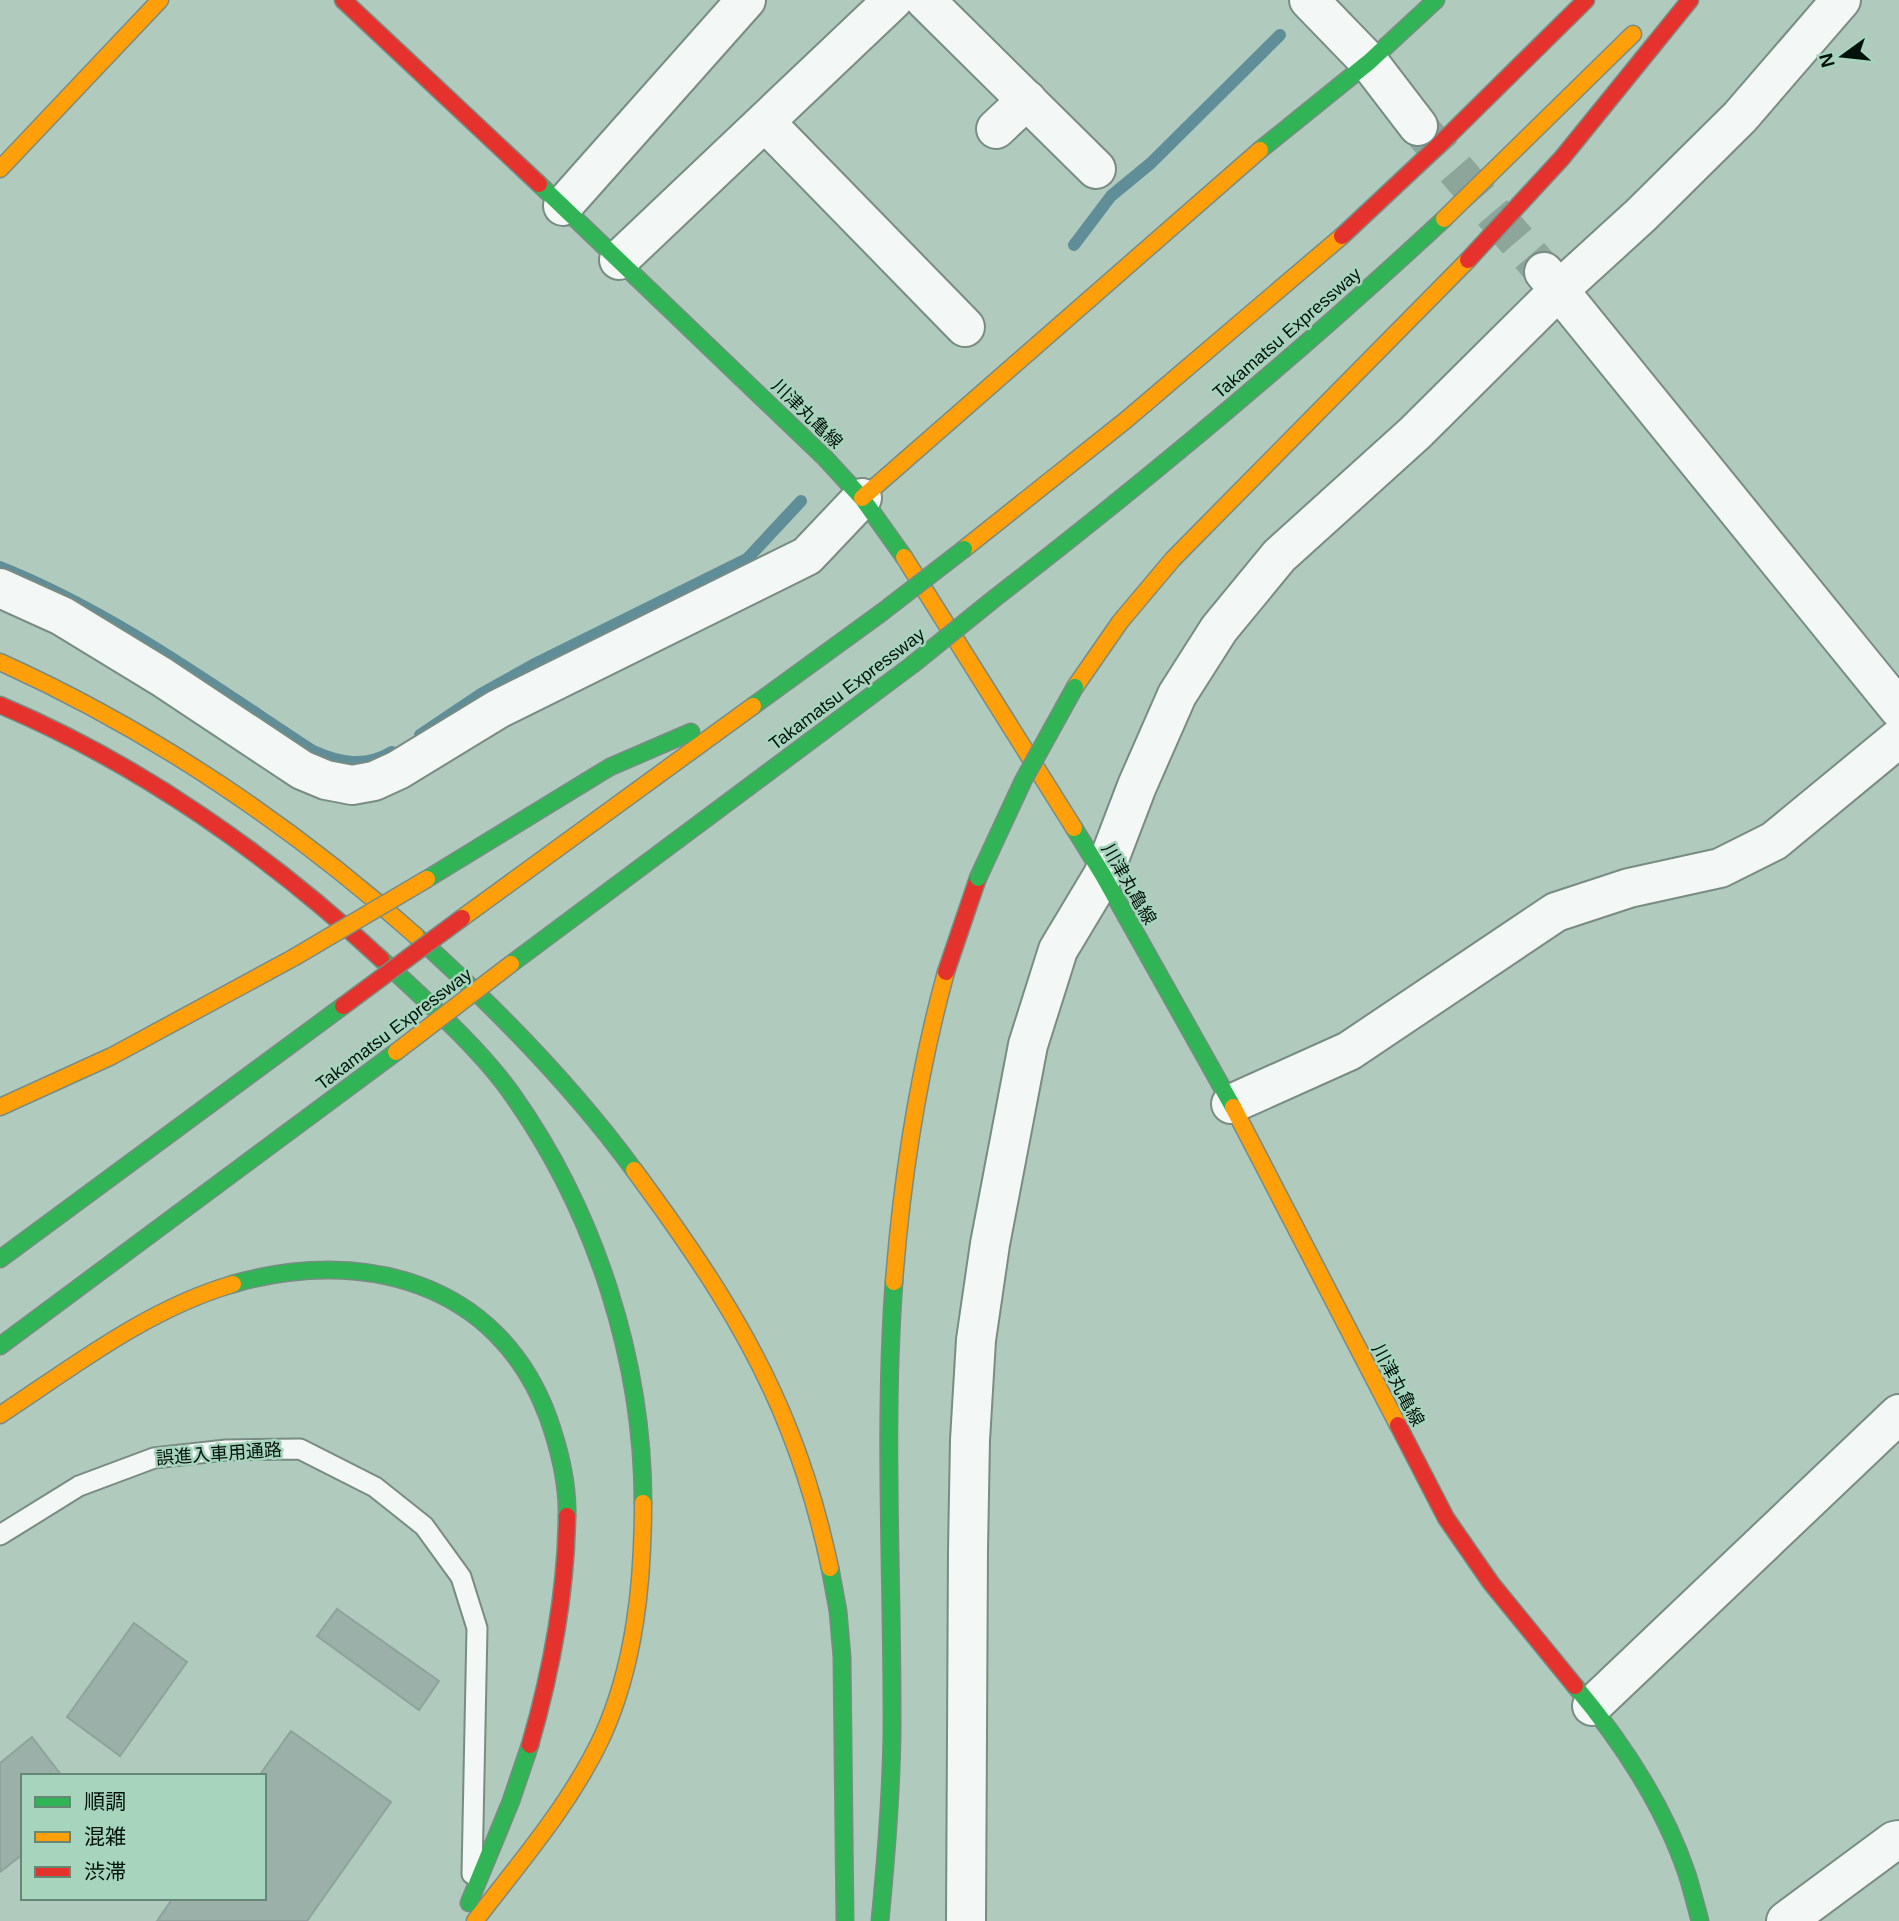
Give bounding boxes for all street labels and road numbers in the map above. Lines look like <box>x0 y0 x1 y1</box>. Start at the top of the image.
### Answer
street label: Takamatsu Expressway <box>1209 263 1365 403</box>
street label: 川津丸亀線 <box>768 376 846 452</box>
street label: Takamatsu Expressway <box>765 624 929 754</box>
street label: 川津丸亀線 <box>1098 840 1160 928</box>
street label: Takamatsu Expressway <box>312 964 476 1094</box>
street label: 川津丸亀線 <box>1368 1341 1428 1429</box>
street label: 誤進入車用通路 <box>155 1440 283 1468</box>

